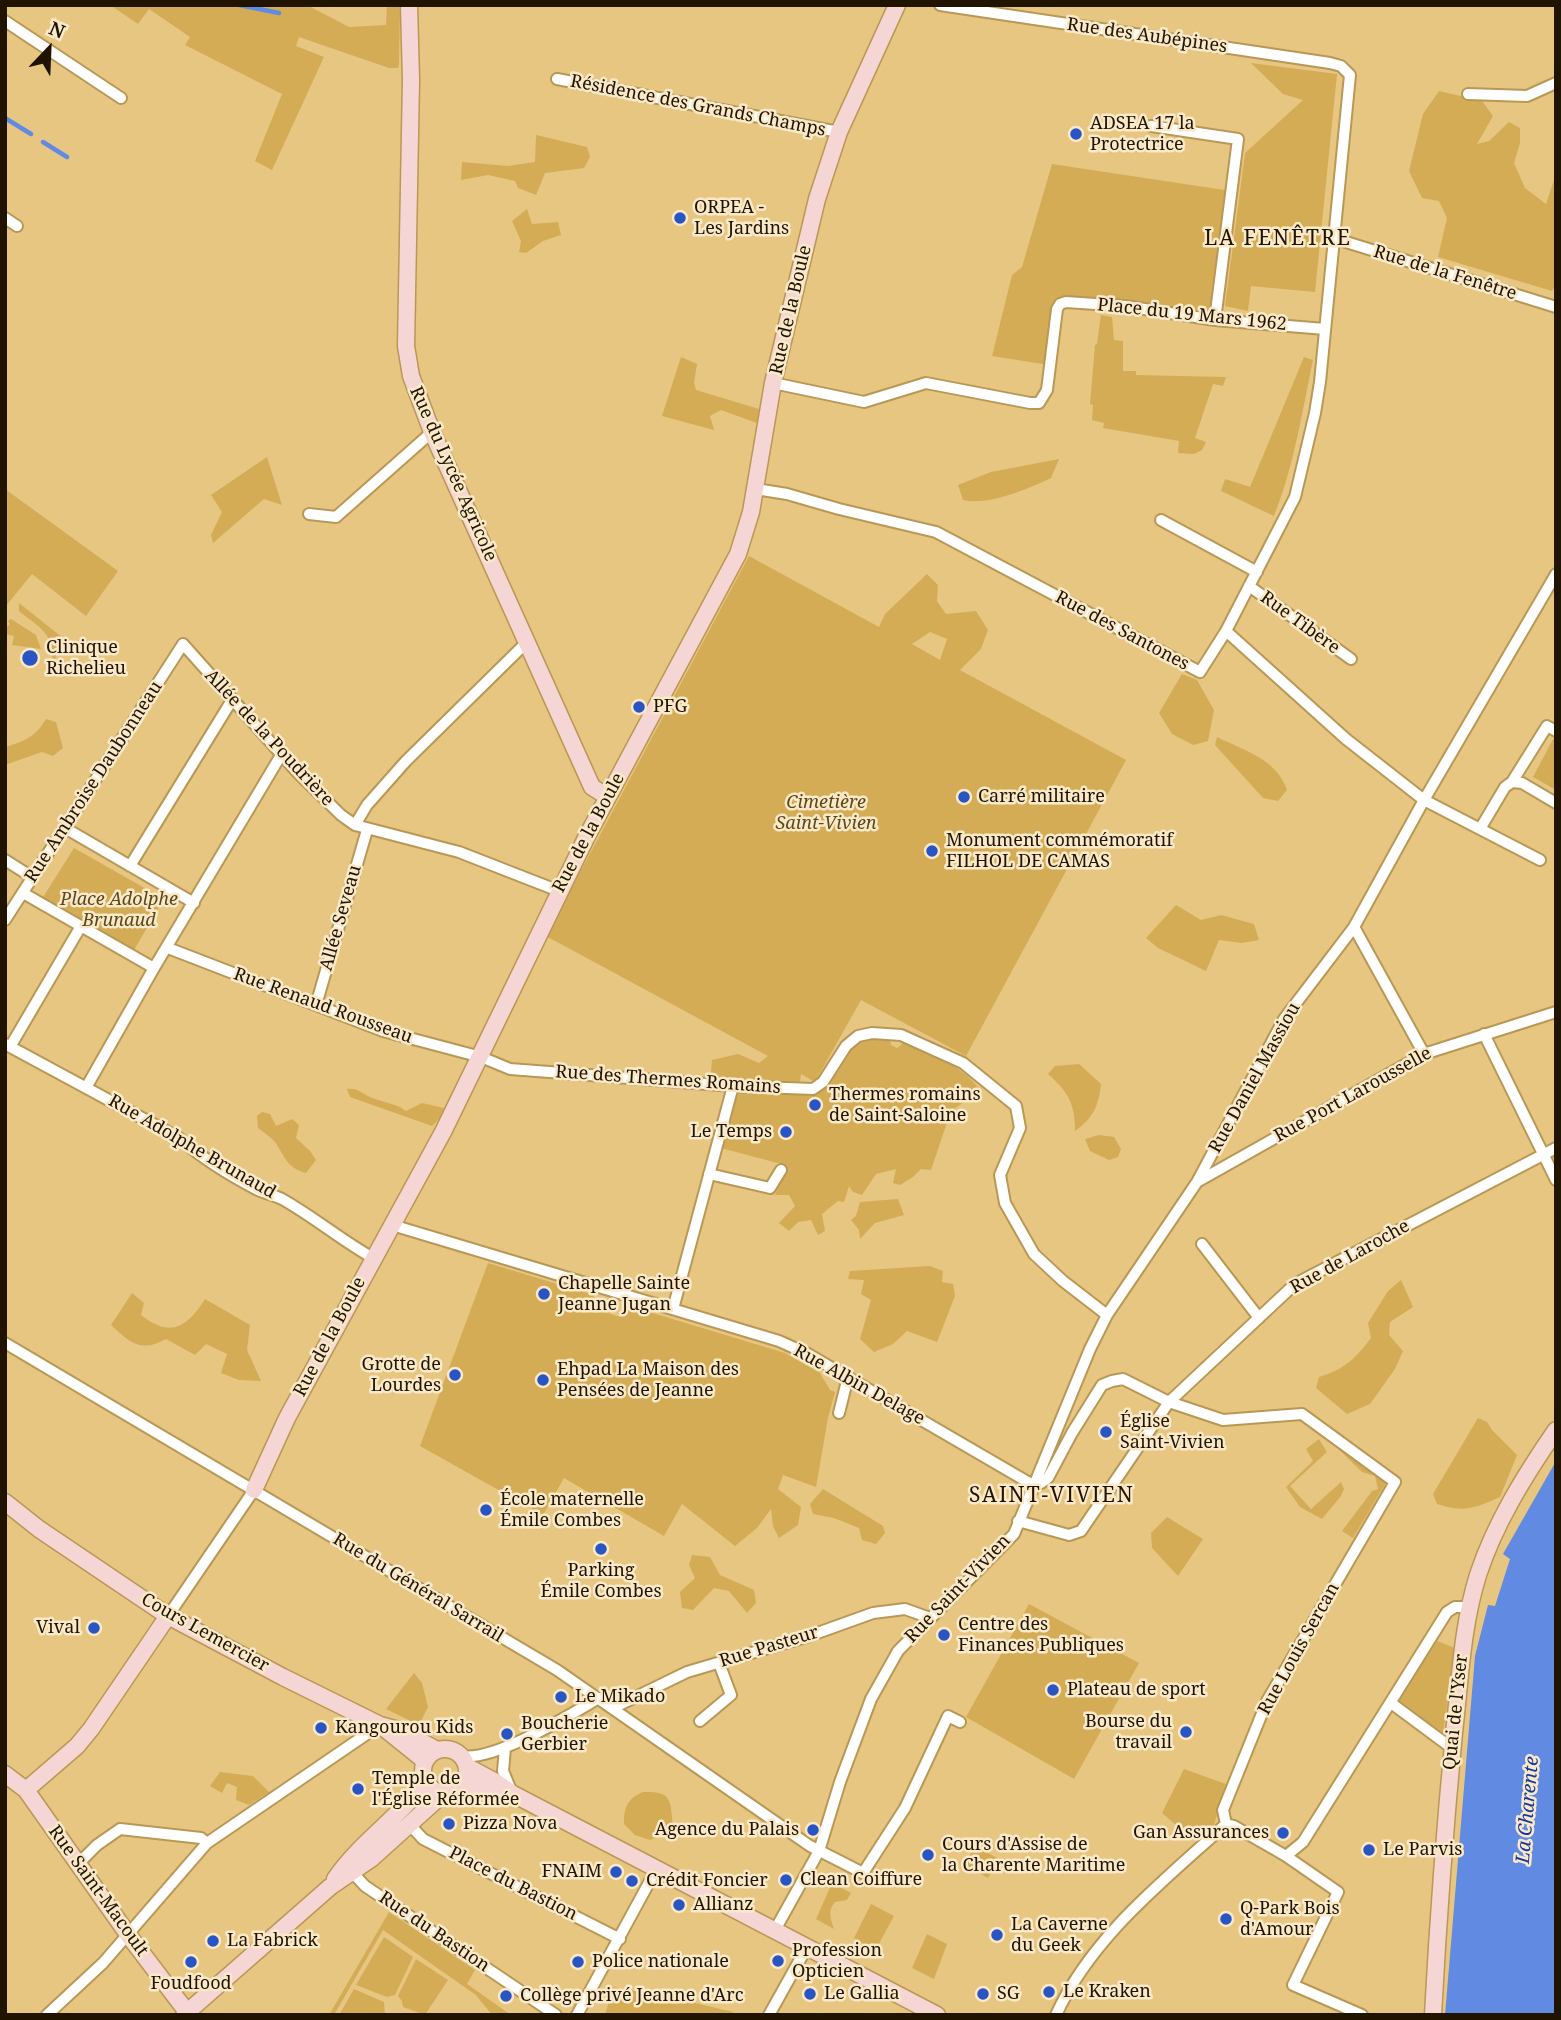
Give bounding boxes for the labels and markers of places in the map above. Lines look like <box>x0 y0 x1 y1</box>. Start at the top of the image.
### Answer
place label: ADSEA 17 la Protectrice <box>1090 113 1195 156</box>
marker: ADSEA 17 la Protectrice <box>1068 126 1084 142</box>
place label: ORPEA - Les Jardins <box>694 197 789 240</box>
marker: ORPEA - Les Jardins <box>672 210 688 226</box>
place label: Clinique Richelieu <box>46 637 126 680</box>
marker: Clinique Richelieu <box>20 648 40 668</box>
place label: PFG <box>653 696 687 718</box>
marker: PFG <box>631 699 647 715</box>
place label: Carré militaire <box>978 786 1105 808</box>
marker: Carré militaire <box>956 789 972 805</box>
place label: Monument commémoratif FILHOL DE CAMAS <box>946 830 1173 872</box>
marker: Monument commémoratif FILHOL DE CAMAS <box>924 843 940 859</box>
place label: Thermes romains de Saint-Saloine <box>829 1084 981 1126</box>
marker: Thermes romains de Saint-Saloine <box>807 1097 823 1113</box>
place label: Le Temps <box>691 1121 772 1143</box>
marker: Le Temps <box>778 1124 794 1140</box>
place label: Chapelle Sainte Jeanne Jugan <box>558 1273 690 1316</box>
marker: Chapelle Sainte Jeanne Jugan <box>536 1286 552 1302</box>
place label: Grotte de Lourdes <box>362 1354 441 1396</box>
place label: Ehpad La Maison des Pensées de Jeanne <box>557 1359 739 1402</box>
marker: Grotte de Lourdes <box>447 1367 463 1383</box>
marker: Ehpad La Maison des Pensées de Jeanne <box>535 1372 551 1388</box>
place label: Église Saint-Vivien <box>1120 1411 1225 1454</box>
marker: Église Saint-Vivien <box>1098 1424 1114 1440</box>
place label: École maternelle Émile Combes <box>500 1489 644 1532</box>
marker: École maternelle Émile Combes <box>478 1502 494 1518</box>
marker: Parking Émile Combes <box>593 1541 609 1557</box>
place label: Parking Émile Combes <box>540 1560 662 1602</box>
place label: Centre des Finances Publiques <box>958 1614 1124 1656</box>
place label: Vival <box>36 1617 80 1639</box>
marker: Vival <box>86 1620 102 1636</box>
marker: Centre des Finances Publiques <box>936 1627 952 1643</box>
place label: Plateau de sport <box>1067 1679 1206 1701</box>
marker: Plateau de sport <box>1045 1682 1061 1698</box>
place label: Le Mikado <box>575 1686 665 1708</box>
marker: Le Mikado <box>553 1689 569 1705</box>
place label: Bourse du travail <box>1085 1711 1172 1754</box>
place label: Boucherie Gerbier <box>521 1713 608 1756</box>
place label: Kangourou Kids <box>335 1717 473 1739</box>
marker: Kangourou Kids <box>313 1720 329 1736</box>
marker: Bourse du travail <box>1178 1724 1194 1740</box>
marker: Boucherie Gerbier <box>499 1726 515 1742</box>
place label: Temple de l'Église Réformée <box>372 1768 519 1810</box>
marker: Temple de l'Église Réformée <box>350 1781 366 1797</box>
place label: Pizza Nova <box>463 1813 558 1835</box>
marker: Pizza Nova <box>441 1816 457 1832</box>
place label: Agence du Palais <box>655 1819 799 1841</box>
marker: Agence du Palais <box>805 1822 821 1838</box>
place label: Gan Assurances <box>1133 1822 1269 1844</box>
marker: Gan Assurances <box>1275 1825 1291 1841</box>
place label: Cours d'Assise de la Charente Maritime <box>942 1834 1125 1876</box>
place label: Le Parvis <box>1383 1839 1462 1861</box>
marker: Le Parvis <box>1361 1842 1377 1858</box>
marker: Cours d'Assise de la Charente Maritime <box>920 1847 936 1863</box>
place label: FNAIM <box>541 1861 602 1883</box>
marker: FNAIM <box>608 1864 624 1880</box>
place label: Clean Coiffure <box>800 1869 922 1891</box>
place label: Crédit Foncier <box>646 1870 768 1892</box>
marker: Clean Coiffure <box>778 1872 794 1888</box>
marker: Crédit Foncier <box>624 1873 640 1889</box>
place label: Allianz <box>693 1894 754 1916</box>
marker: Allianz <box>671 1897 687 1913</box>
place label: Q-Park Bois d'Amour <box>1240 1898 1340 1940</box>
marker: Q-Park Bois d'Amour <box>1218 1911 1234 1927</box>
place label: La Caverne du Geek <box>1011 1914 1108 1956</box>
marker: La Caverne du Geek <box>989 1927 1005 1943</box>
place label: La Fabrick <box>227 1930 318 1952</box>
marker: La Fabrick <box>205 1933 221 1949</box>
place label: Profession Opticien <box>792 1940 882 1982</box>
place label: Police nationale <box>592 1951 729 1973</box>
marker: Profession Opticien <box>770 1953 786 1969</box>
marker: Foudfood <box>183 1954 199 1970</box>
marker: Police nationale <box>570 1954 586 1970</box>
place label: Foudfood <box>150 1973 232 1995</box>
place label: Le Kraken <box>1063 1981 1151 2003</box>
place label: Le Gallia <box>824 1983 900 2005</box>
place label: SG <box>997 1983 1020 2005</box>
marker: Le Kraken <box>1041 1984 1057 2000</box>
place label: Collège privé Jeanne d'Arc <box>520 1985 744 2007</box>
marker: Le Gallia <box>802 1986 818 2002</box>
marker: SG <box>975 1986 991 2002</box>
marker: Collège privé Jeanne d'Arc <box>498 1988 514 2004</box>

